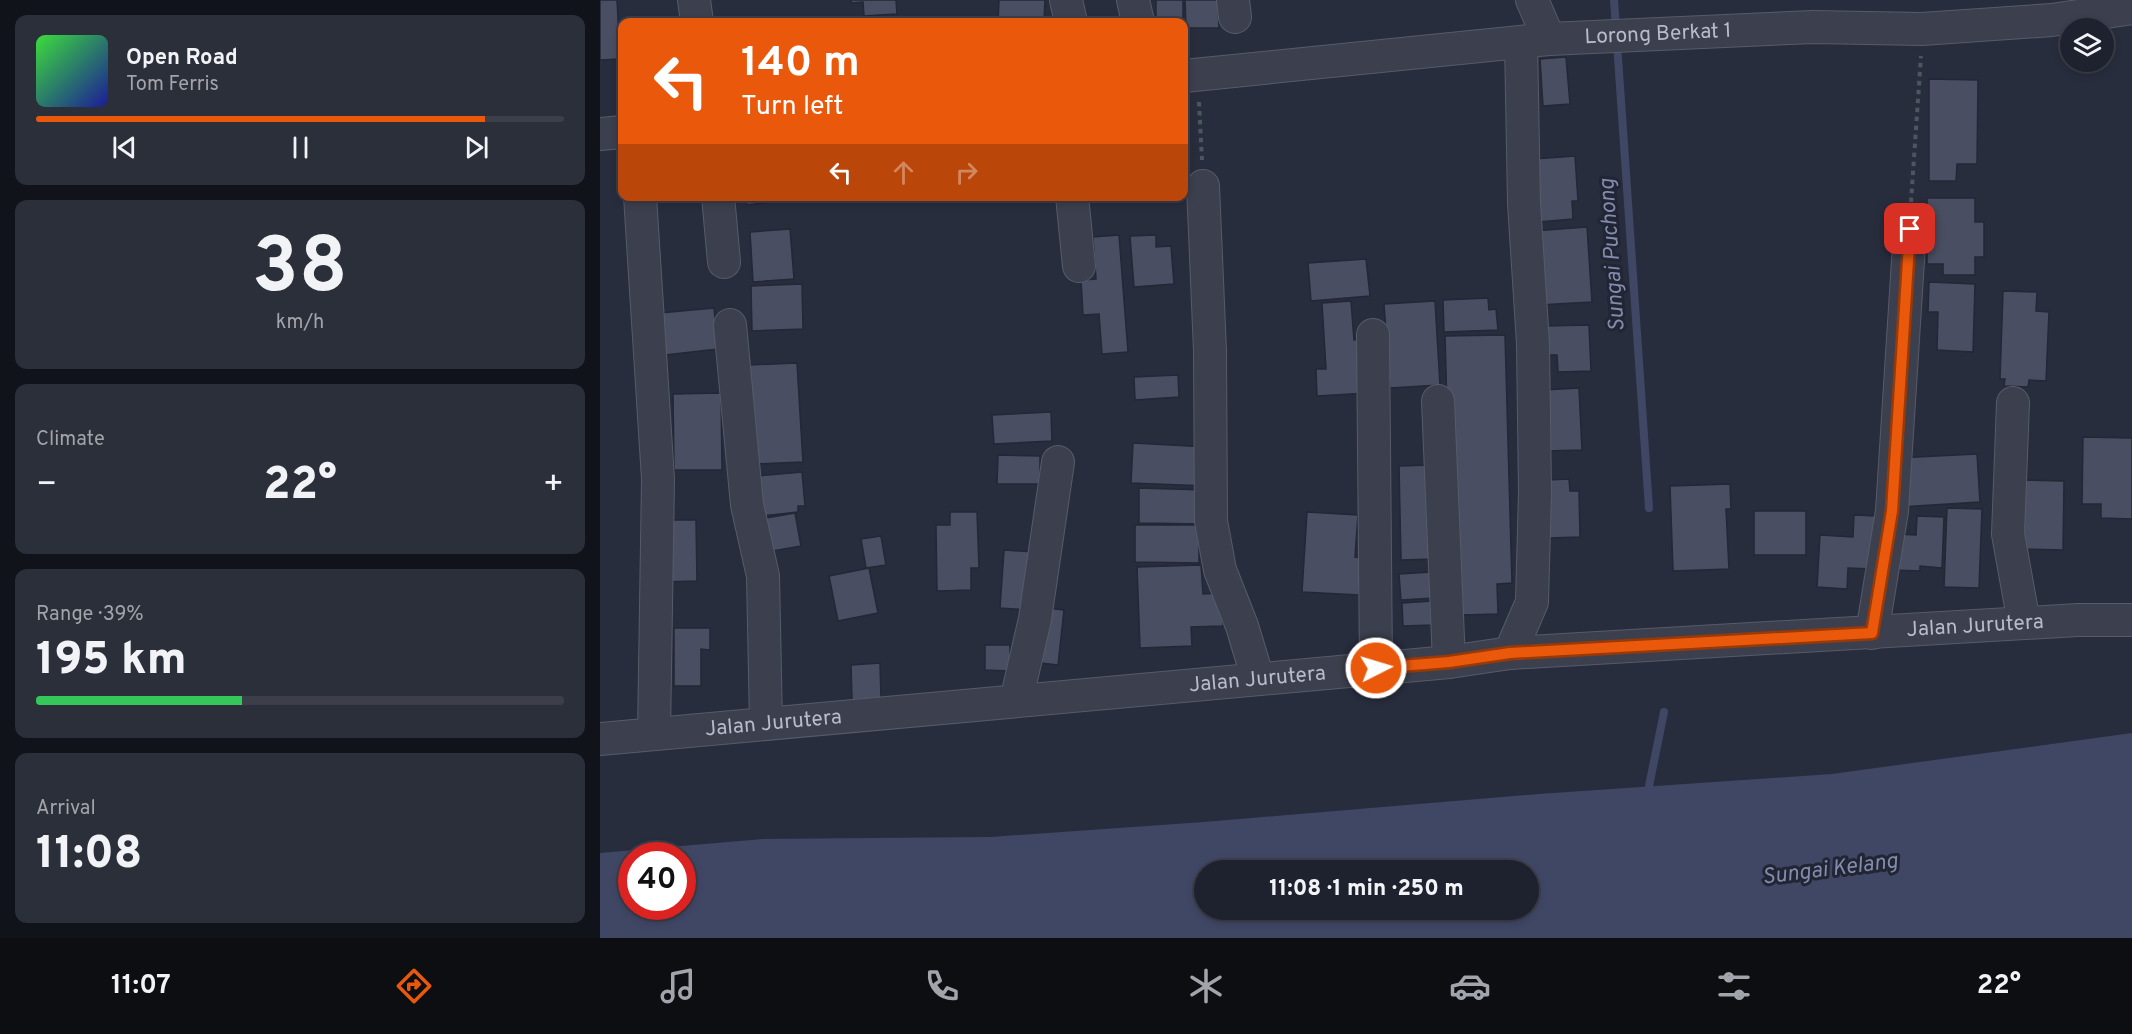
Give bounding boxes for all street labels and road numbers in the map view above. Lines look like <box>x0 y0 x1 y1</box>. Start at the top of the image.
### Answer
street label: Lorong Berkat 1 <box>1584 17 1732 51</box>
street label: Jalan Jurutera <box>1906 609 2044 643</box>
street label: Jalan Jurutera <box>1188 660 1327 699</box>
street label: Jalan Jurutera <box>704 704 843 743</box>

